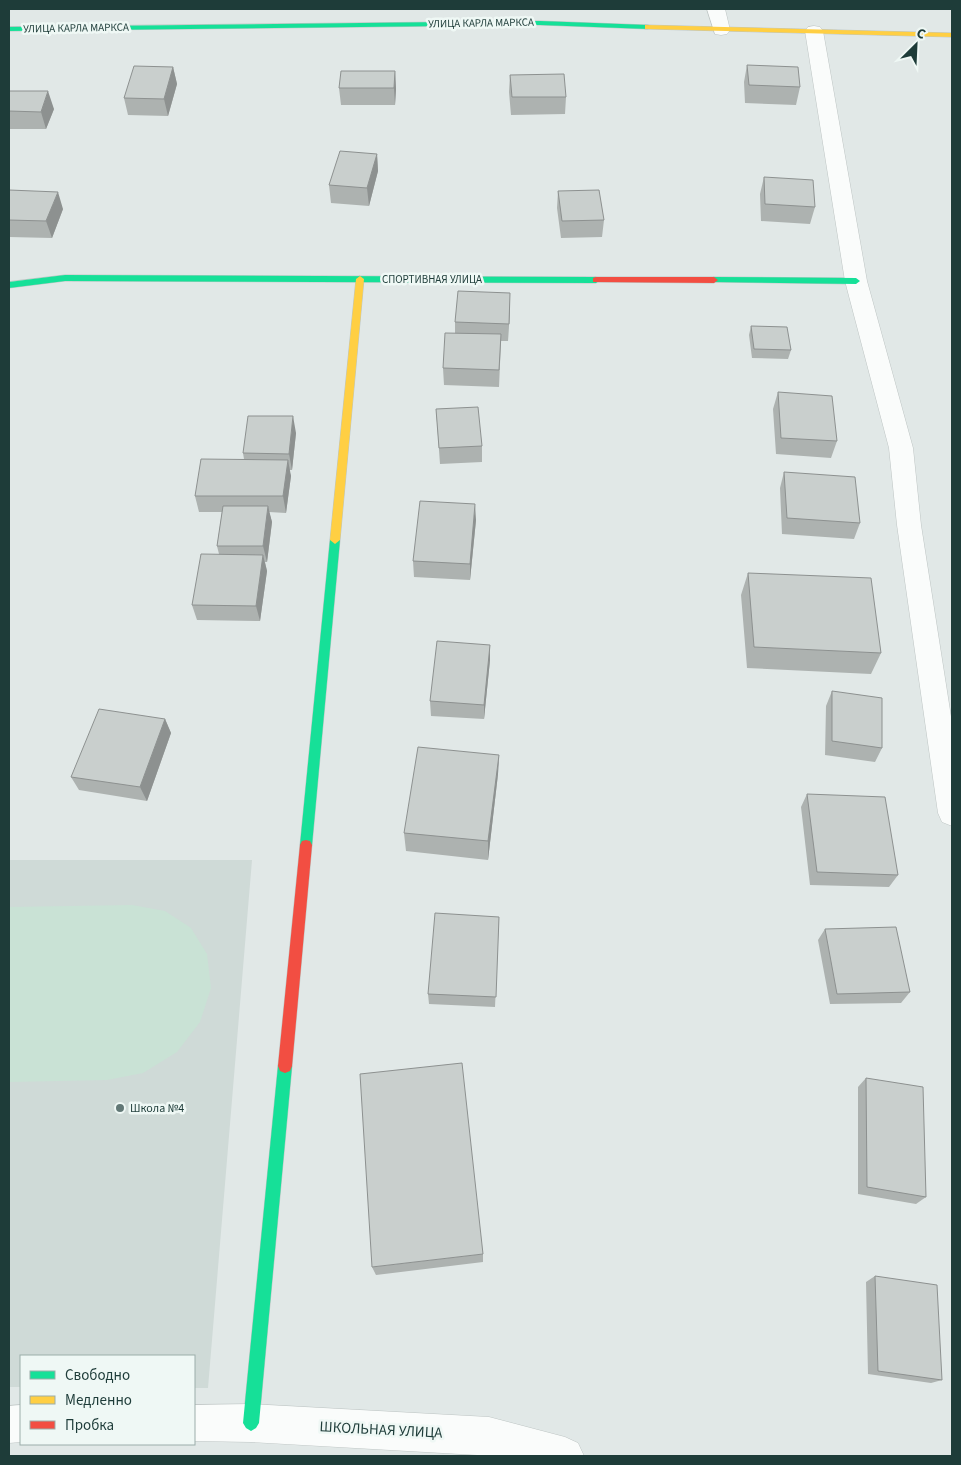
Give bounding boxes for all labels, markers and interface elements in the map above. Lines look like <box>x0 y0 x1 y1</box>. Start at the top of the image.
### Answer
street label: УЛИЦА КАРЛА МАРКСА <box>428 15 534 31</box>
street label: УЛИЦА КАРЛА МАРКСА <box>23 20 129 36</box>
north arrow <box>891 20 941 70</box>
text: С <box>913 23 929 45</box>
street label: СПОРТИВНАЯ УЛИЦА <box>382 272 482 287</box>
place label: Школа №4 <box>130 1100 184 1117</box>
marker: Школа №4 <box>114 1102 126 1114</box>
legend <box>20 1355 195 1445</box>
text: Свободно <box>65 1365 130 1386</box>
text: Медленно <box>65 1390 132 1411</box>
text: Пробка <box>65 1415 114 1436</box>
street label: ШКОЛЬНАЯ УЛИЦА <box>319 1416 444 1444</box>

